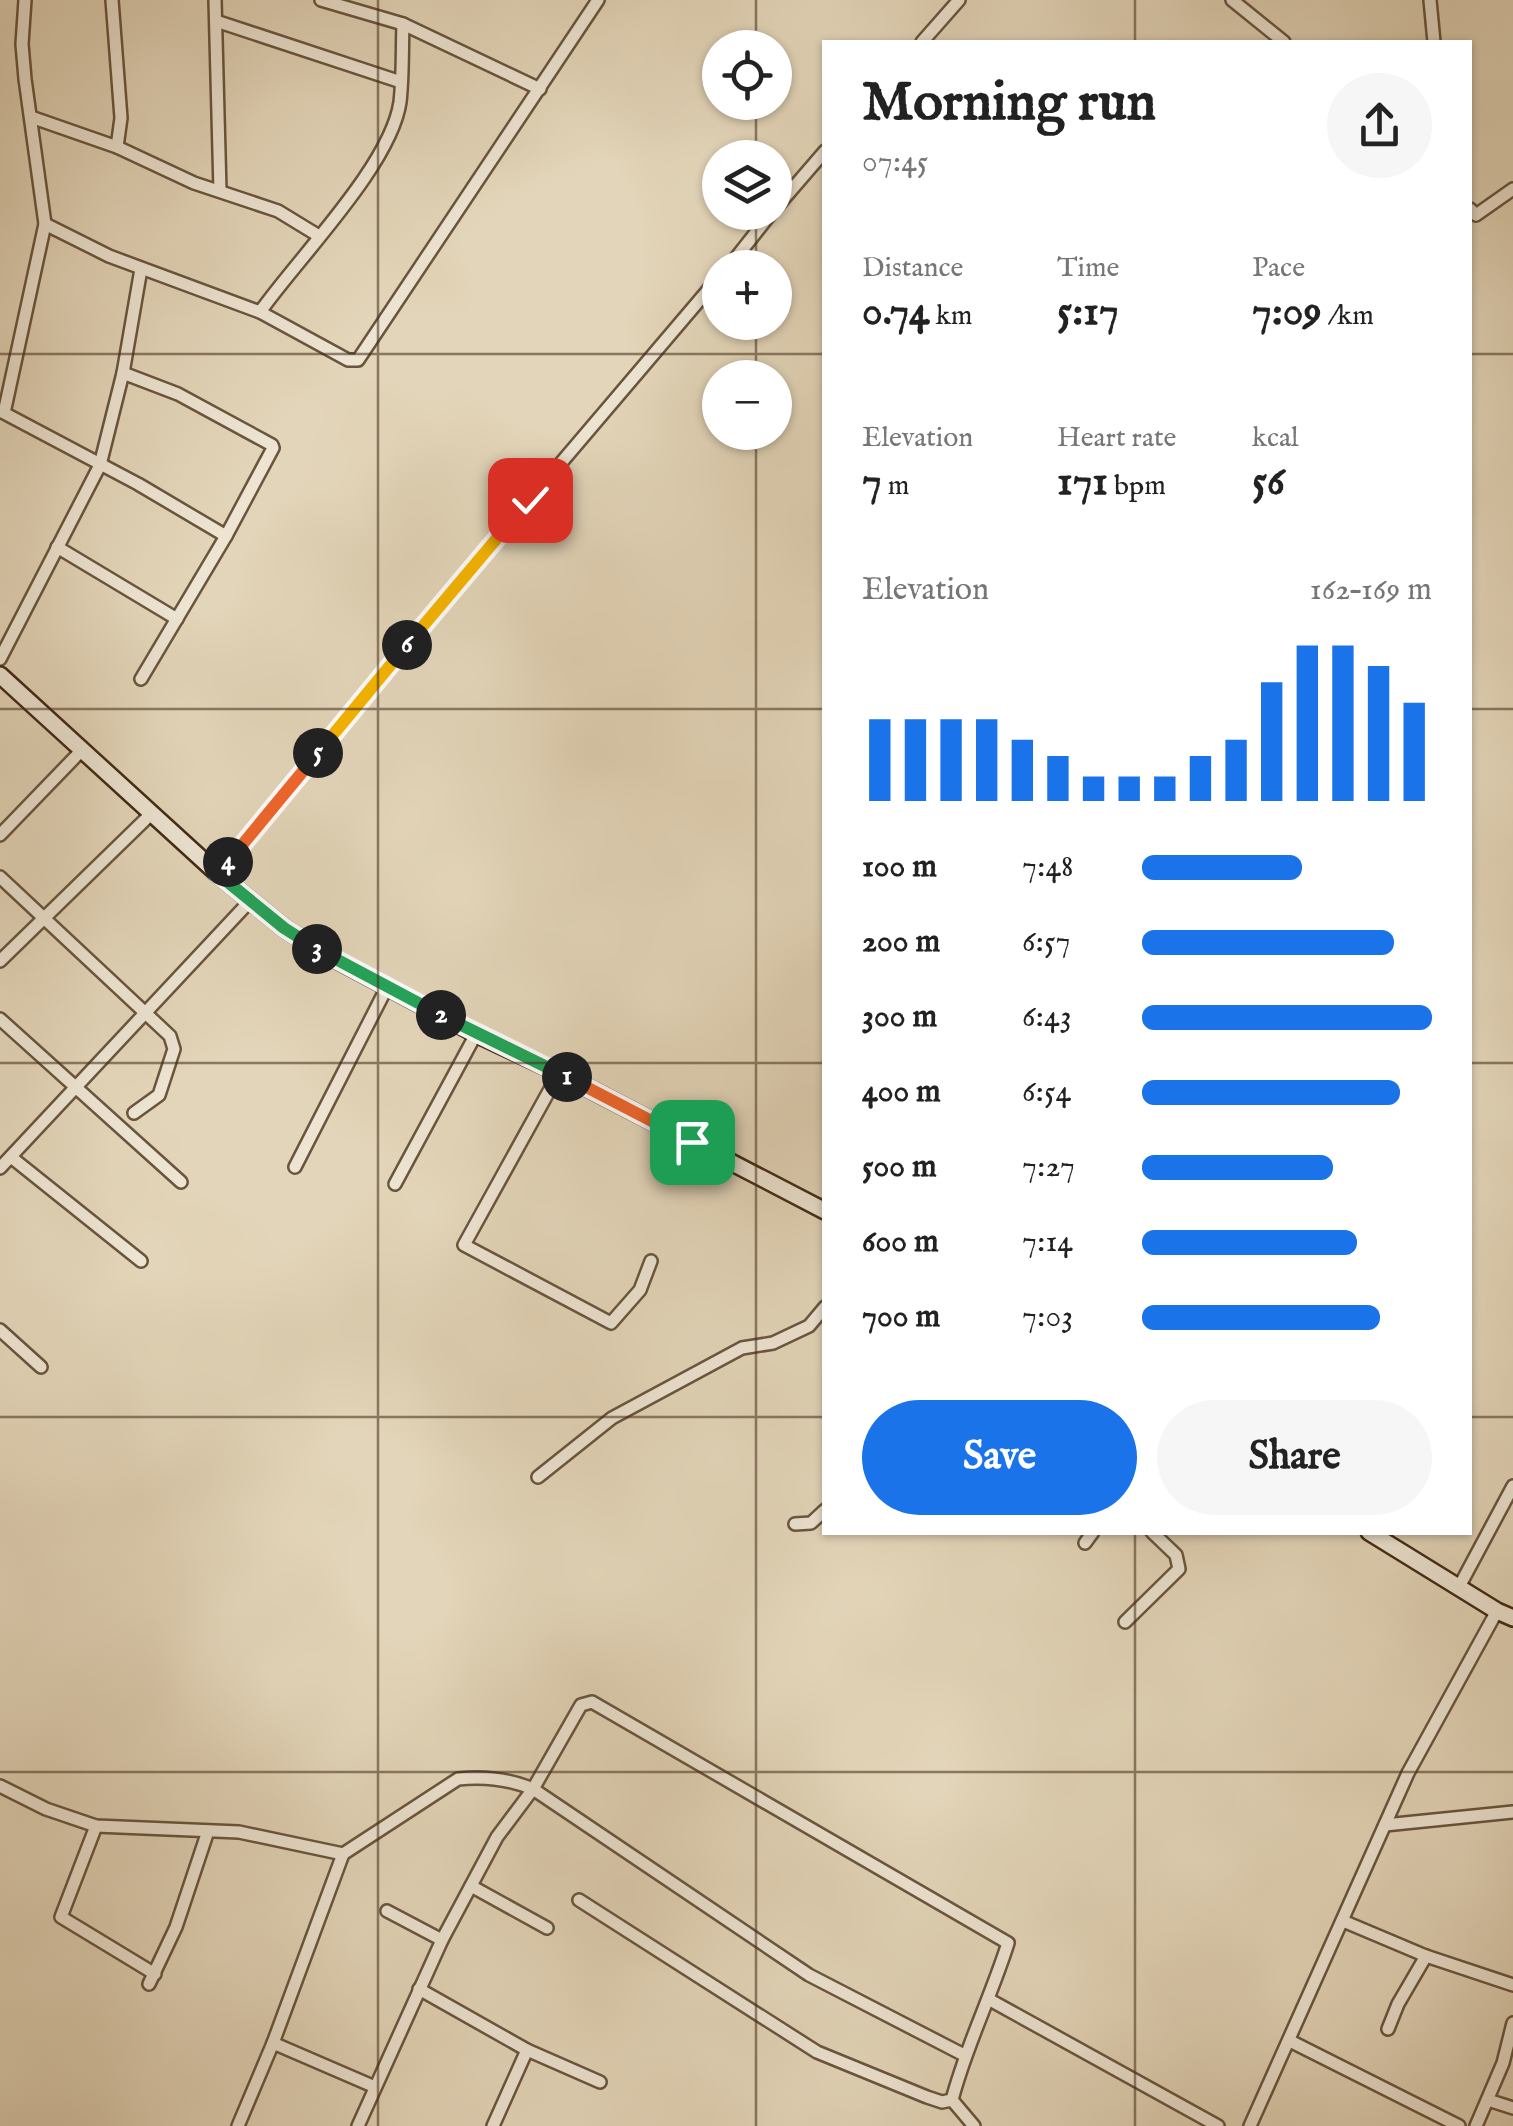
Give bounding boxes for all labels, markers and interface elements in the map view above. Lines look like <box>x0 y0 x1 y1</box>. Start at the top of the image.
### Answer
map controls <box>702 30 792 450</box>
button: locate <box>702 30 792 120</box>
text: Morning run <box>862 69 1156 139</box>
button: share <box>1327 73 1432 178</box>
button: layers <box>702 140 792 230</box>
text: 07:45 <box>862 142 928 183</box>
button: + <box>702 250 792 340</box>
text: Distance <box>862 251 963 286</box>
text: Time <box>1057 251 1119 286</box>
text: Pace <box>1252 251 1305 286</box>
text: 0.74 <box>862 286 930 339</box>
text: 5:17 <box>1057 286 1119 339</box>
text: 7:09 <box>1252 286 1322 339</box>
text: km <box>930 299 972 334</box>
text: /km <box>1322 299 1374 334</box>
button: − <box>702 360 792 450</box>
text: Elevation <box>862 421 973 456</box>
text: Heart rate <box>1057 421 1176 456</box>
text: kcal <box>1252 421 1299 456</box>
text: 7 <box>862 456 882 509</box>
text: 171 <box>1057 456 1108 509</box>
text: 56 <box>1252 456 1285 509</box>
pin <box>488 458 573 543</box>
text: m <box>882 469 909 504</box>
text: bpm <box>1108 469 1166 504</box>
icon: check <box>503 473 558 528</box>
text: Elevation <box>862 570 989 611</box>
text: 162–169 m <box>1310 570 1432 611</box>
pin: 6 <box>382 620 432 670</box>
text: 6 <box>401 627 413 662</box>
pin: 5 <box>293 728 343 778</box>
text: 5 <box>313 735 323 770</box>
pin: 4 <box>203 837 253 887</box>
text: 4 <box>221 844 235 879</box>
text: 100 m <box>862 847 937 888</box>
text: 7:48 <box>1022 847 1074 888</box>
text: 200 m <box>862 922 940 963</box>
text: 6:57 <box>1022 922 1071 963</box>
pin: 3 <box>292 924 342 974</box>
text: 3 <box>312 931 322 966</box>
pin: 2 <box>416 990 466 1040</box>
text: 2 <box>434 997 448 1032</box>
text: 300 m <box>862 997 937 1038</box>
text: 6:43 <box>1022 997 1072 1038</box>
pin: 1 <box>542 1052 592 1102</box>
text: 1 <box>562 1059 572 1094</box>
text: 400 m <box>862 1072 941 1113</box>
text: 6:54 <box>1022 1072 1071 1113</box>
pin <box>650 1100 735 1185</box>
icon: arrive <box>665 1115 720 1170</box>
text: 500 m <box>862 1147 937 1188</box>
text: 7:27 <box>1022 1147 1075 1188</box>
text: 600 m <box>862 1222 939 1263</box>
text: 7:14 <box>1022 1222 1073 1263</box>
text: 700 m <box>862 1297 940 1338</box>
text: 7:03 <box>1022 1297 1073 1338</box>
button: Save <box>862 1400 1137 1515</box>
button: Share <box>1157 1400 1432 1515</box>

